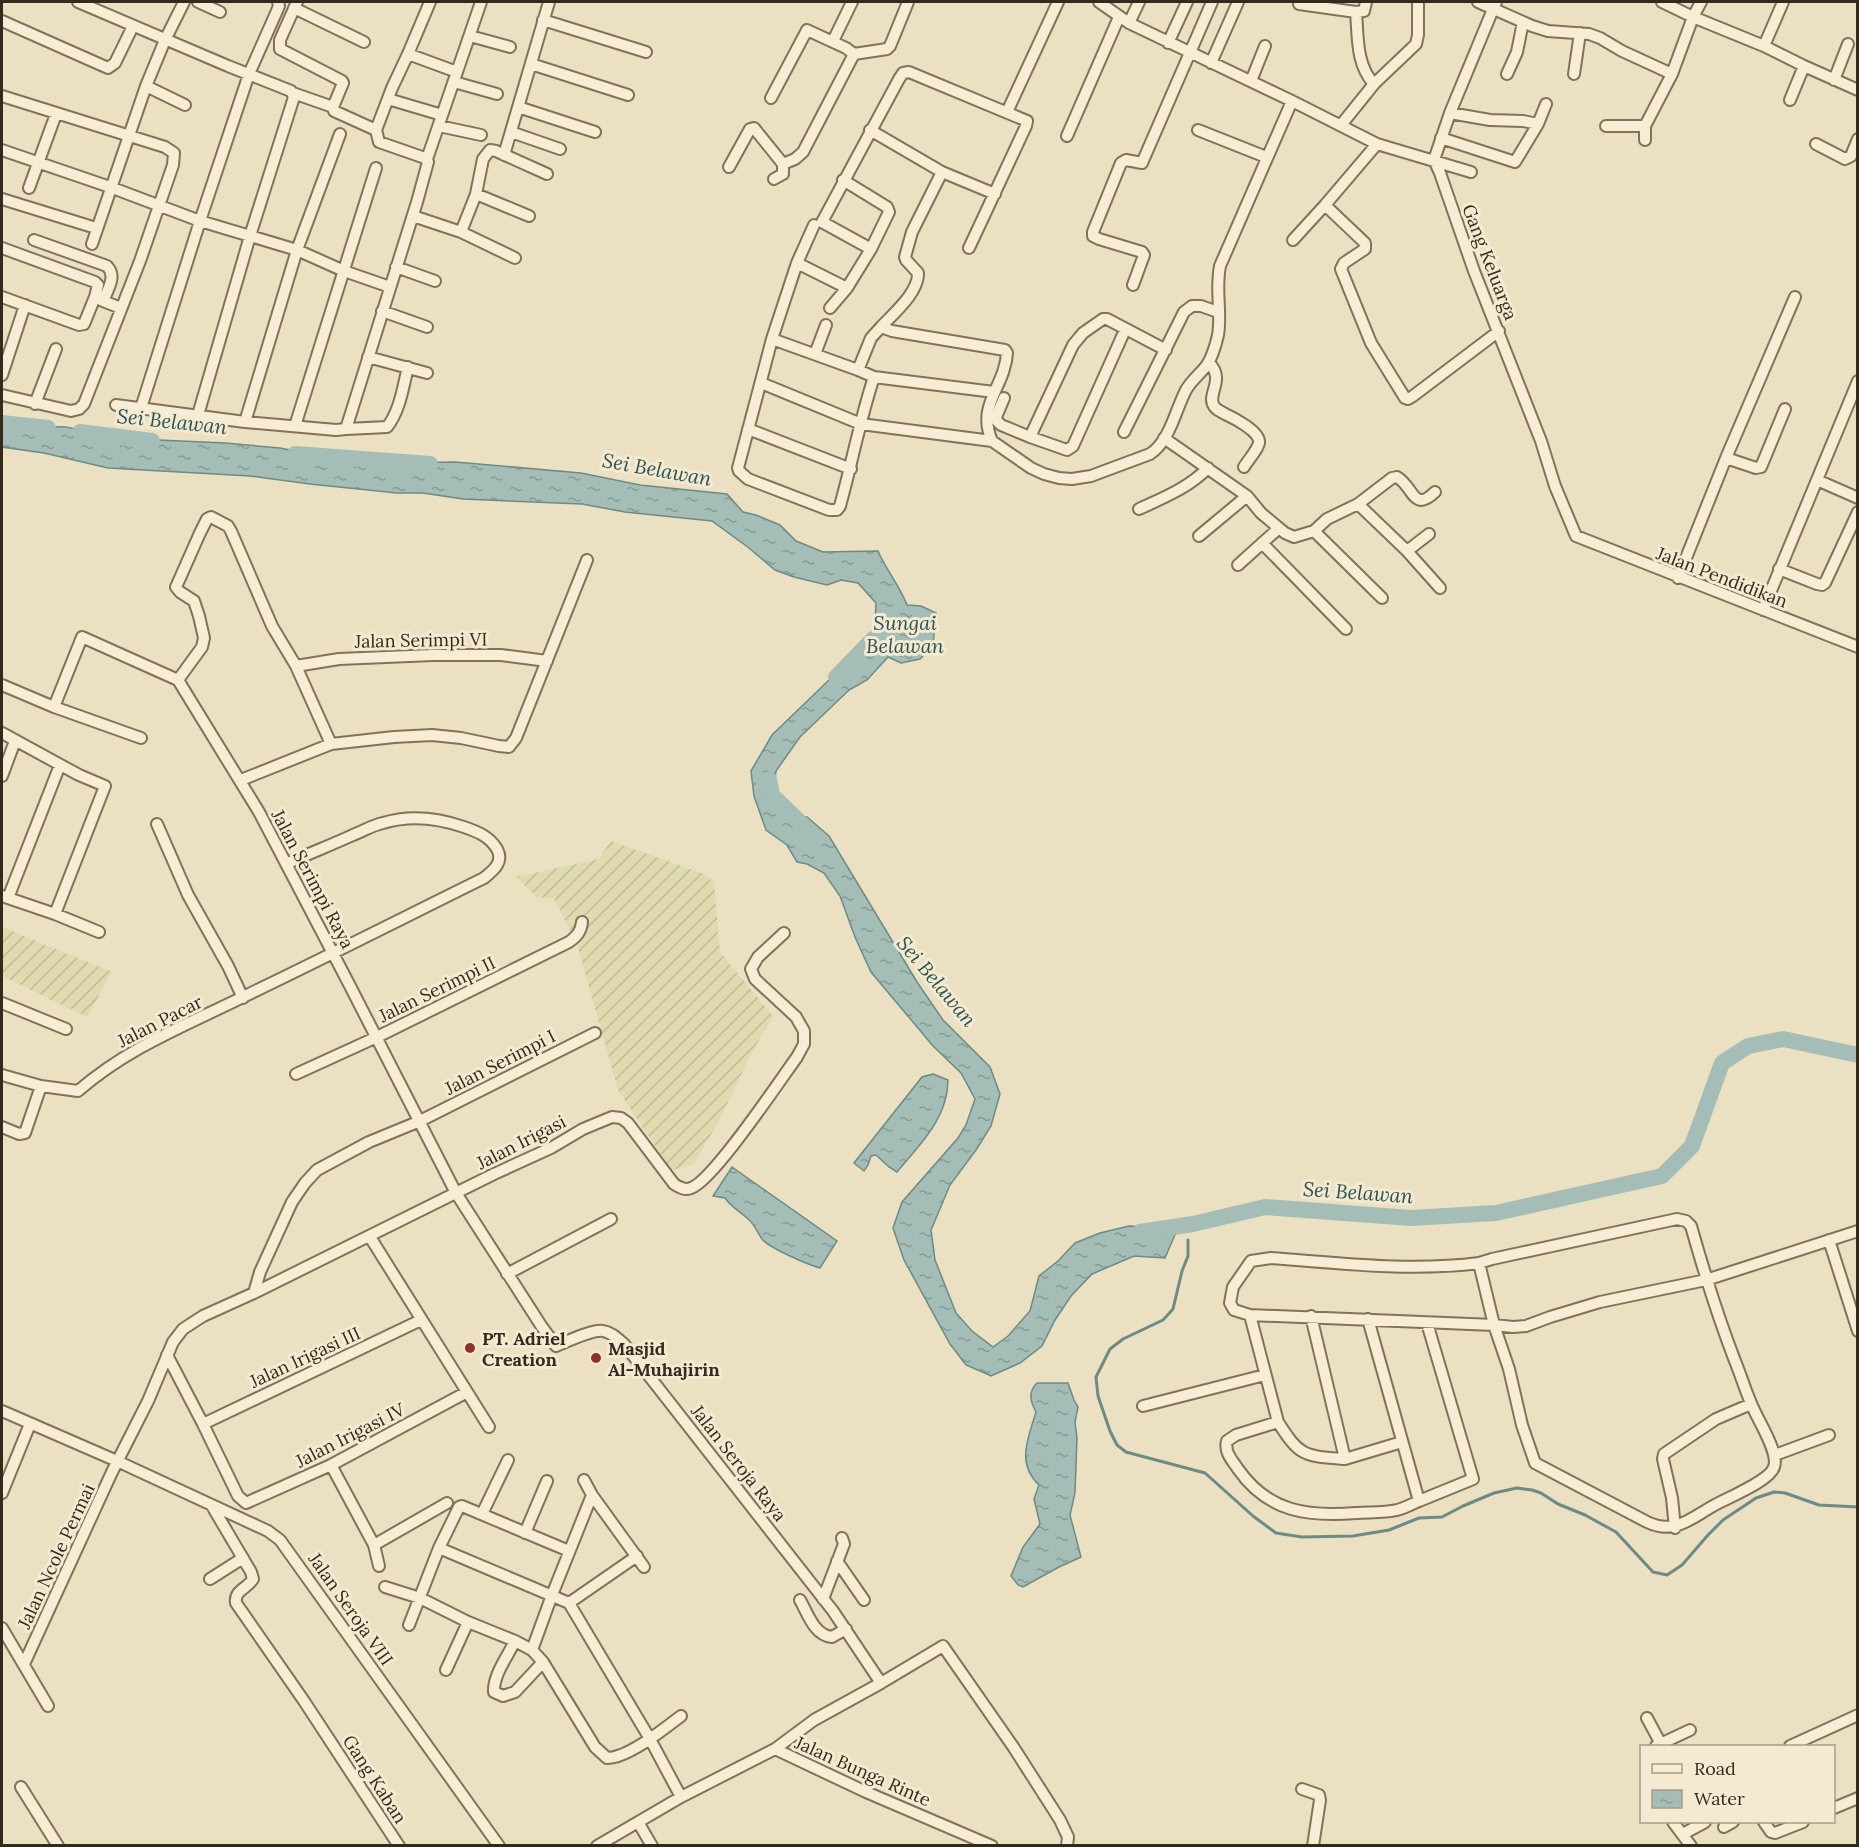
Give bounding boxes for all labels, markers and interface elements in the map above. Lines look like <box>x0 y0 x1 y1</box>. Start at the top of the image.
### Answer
street label: Gang Keluarga <box>1457 201 1523 323</box>
water label: Sei Belawan <box>116 403 229 439</box>
water label: Sei Belawan <box>600 447 714 491</box>
street label: Jalan Pendidikan <box>1652 541 1791 613</box>
water label: Sungai Belawan <box>866 610 945 658</box>
street label: Jalan Serimpi VI <box>353 627 488 653</box>
street label: Jalan Serimpi Raya <box>266 805 359 952</box>
water label: Sei Belawan <box>892 931 983 1032</box>
street label: Jalan Serimpi II <box>374 951 499 1028</box>
street label: Jalan Pacar <box>113 990 207 1053</box>
street label: Jalan Serimpi I <box>440 1024 559 1100</box>
street label: Jalan Irigasi <box>472 1110 569 1175</box>
water label: Sei Belawan <box>1302 1176 1415 1208</box>
street label: Jalan Irigasi III <box>245 1321 364 1393</box>
place label: PT. Adriel Creation <box>482 1327 566 1371</box>
place label: Masjid Al-Muhajirin <box>608 1337 720 1381</box>
marker: PT. Adriel Creation <box>463 1341 477 1355</box>
marker: Masjid Al-Muhajirin <box>589 1351 603 1365</box>
street label: Jalan Irigasi IV <box>291 1397 410 1473</box>
street label: Jalan Seroja Raya <box>686 1399 792 1526</box>
street label: Jalan Ncole Permai <box>12 1480 100 1633</box>
street label: Jalan Seroja VIII <box>303 1547 398 1670</box>
street label: Gang Kaban <box>338 1730 412 1828</box>
street label: Jalan Bunga Rinte <box>791 1730 935 1811</box>
legend <box>1640 1745 1835 1823</box>
text: Road <box>1694 1757 1736 1780</box>
text: Water <box>1694 1787 1745 1810</box>

